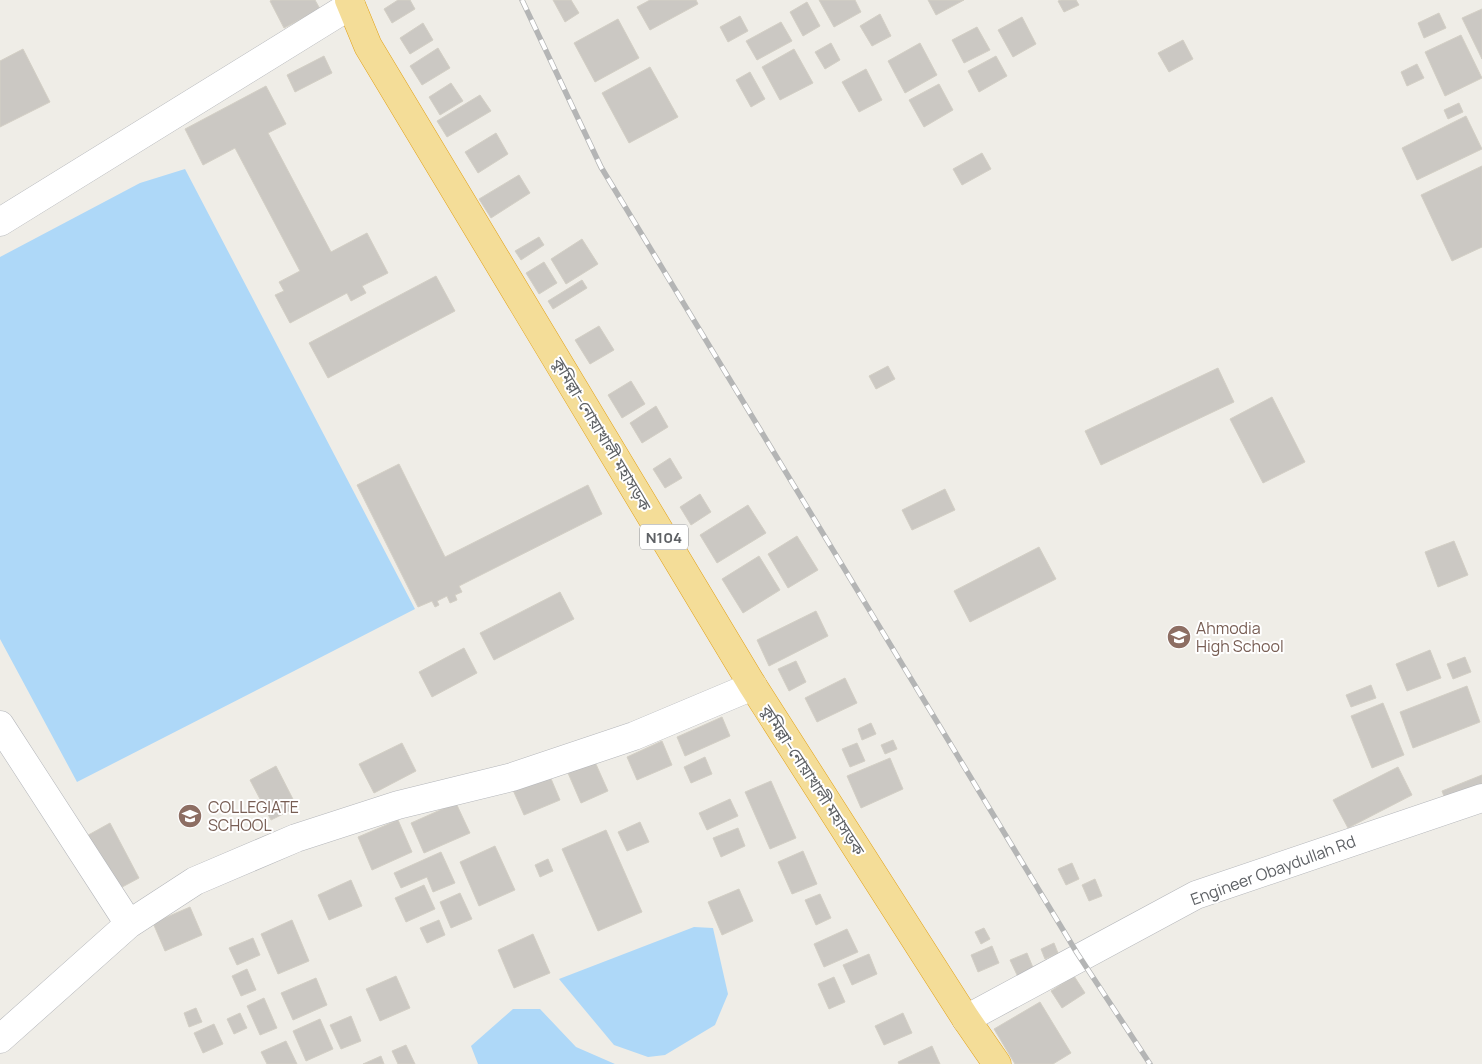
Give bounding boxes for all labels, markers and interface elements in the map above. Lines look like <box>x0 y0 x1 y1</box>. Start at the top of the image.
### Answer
street label: কুমিল্লা–নোয়াখালী মহাসড়ক <box>547 352 657 516</box>
road number: N104 <box>640 524 688 550</box>
place label: Ahmodia High School <box>1196 617 1284 657</box>
school or university icon: Ahmodia High School <box>1166 624 1192 650</box>
street label: কুমিল্লা–নোয়াখালী মহাসড়ক <box>755 700 871 860</box>
place label: COLLEGIATE SCHOOL <box>208 796 299 836</box>
school or university icon: COLLEGIATE SCHOOL <box>177 803 203 829</box>
street label: Engineer Obaydullah Rd <box>1187 830 1359 910</box>

